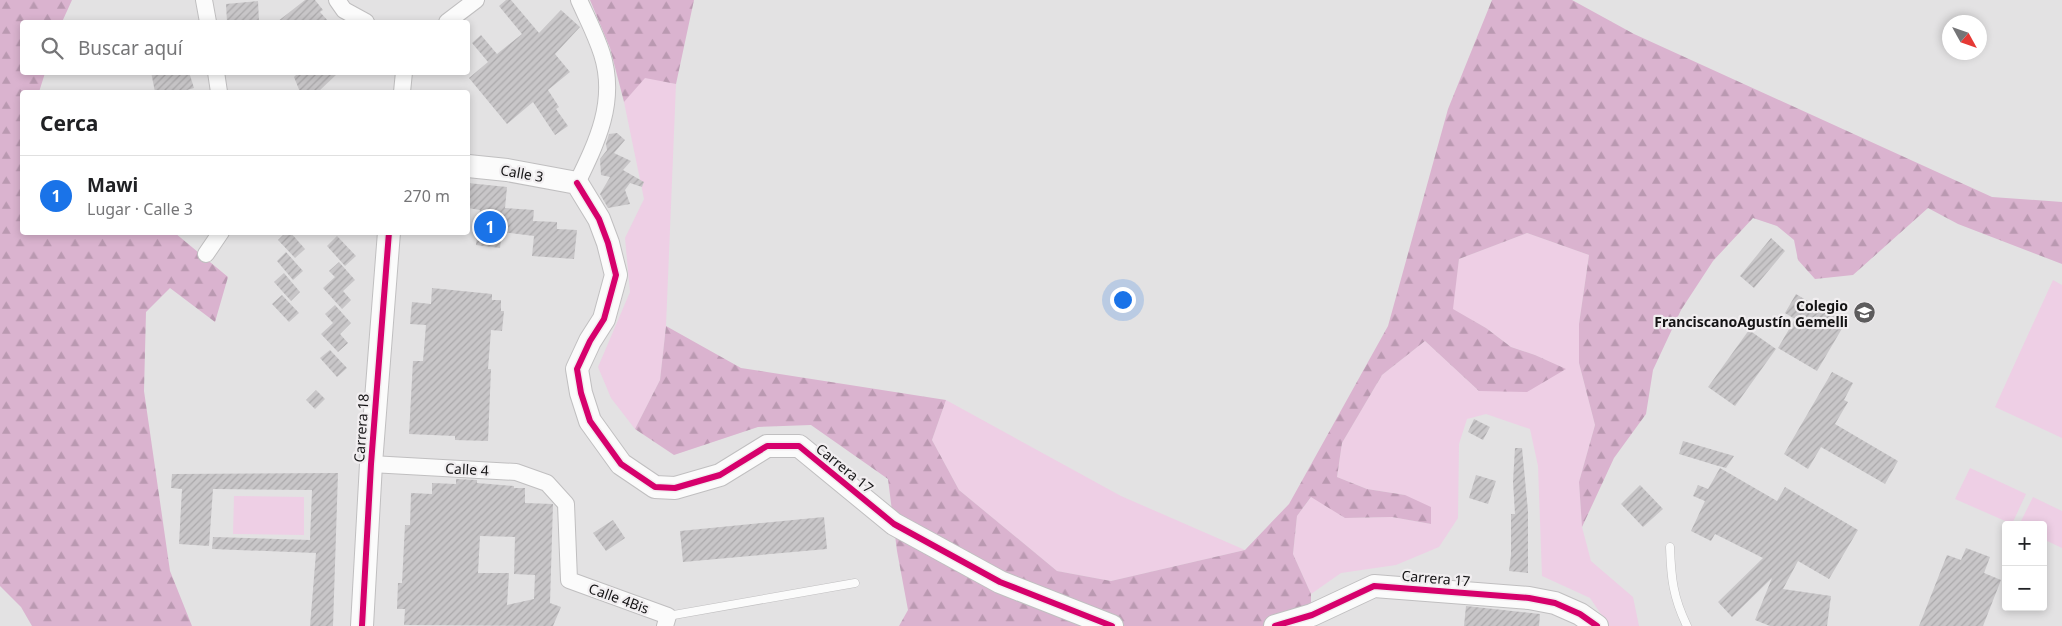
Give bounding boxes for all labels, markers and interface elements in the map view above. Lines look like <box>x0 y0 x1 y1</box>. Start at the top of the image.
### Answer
north arrow <box>1942 15 1987 60</box>
search box <box>20 20 470 75</box>
icon: search <box>38 34 66 62</box>
text: Buscar aquí <box>78 35 183 61</box>
text: Cerca <box>40 109 98 137</box>
street label: Calle 3 <box>499 160 545 186</box>
text: Mawi <box>87 172 138 198</box>
text: 1 <box>51 185 61 207</box>
text: 270 m <box>403 185 450 207</box>
text: Lugar · Calle 3 <box>87 198 193 220</box>
pin: 1 <box>474 208 506 246</box>
your location <box>1110 287 1136 313</box>
place label: Colegio FranciscanoAgustín Gemelli <box>1654 296 1848 331</box>
school or university icon: Colegio FranciscanoAgustín Gemelli <box>1852 301 1876 325</box>
street label: Carrera 18 <box>349 393 373 463</box>
street label: Carrera 17 <box>812 439 878 497</box>
street label: Calle 4 <box>445 458 489 480</box>
map controls <box>2002 521 2047 611</box>
button: + <box>2002 521 2047 566</box>
street label: Carrera 17 <box>1401 566 1471 590</box>
button: − <box>2002 566 2047 611</box>
street label: Calle 4Bis <box>586 578 652 618</box>

